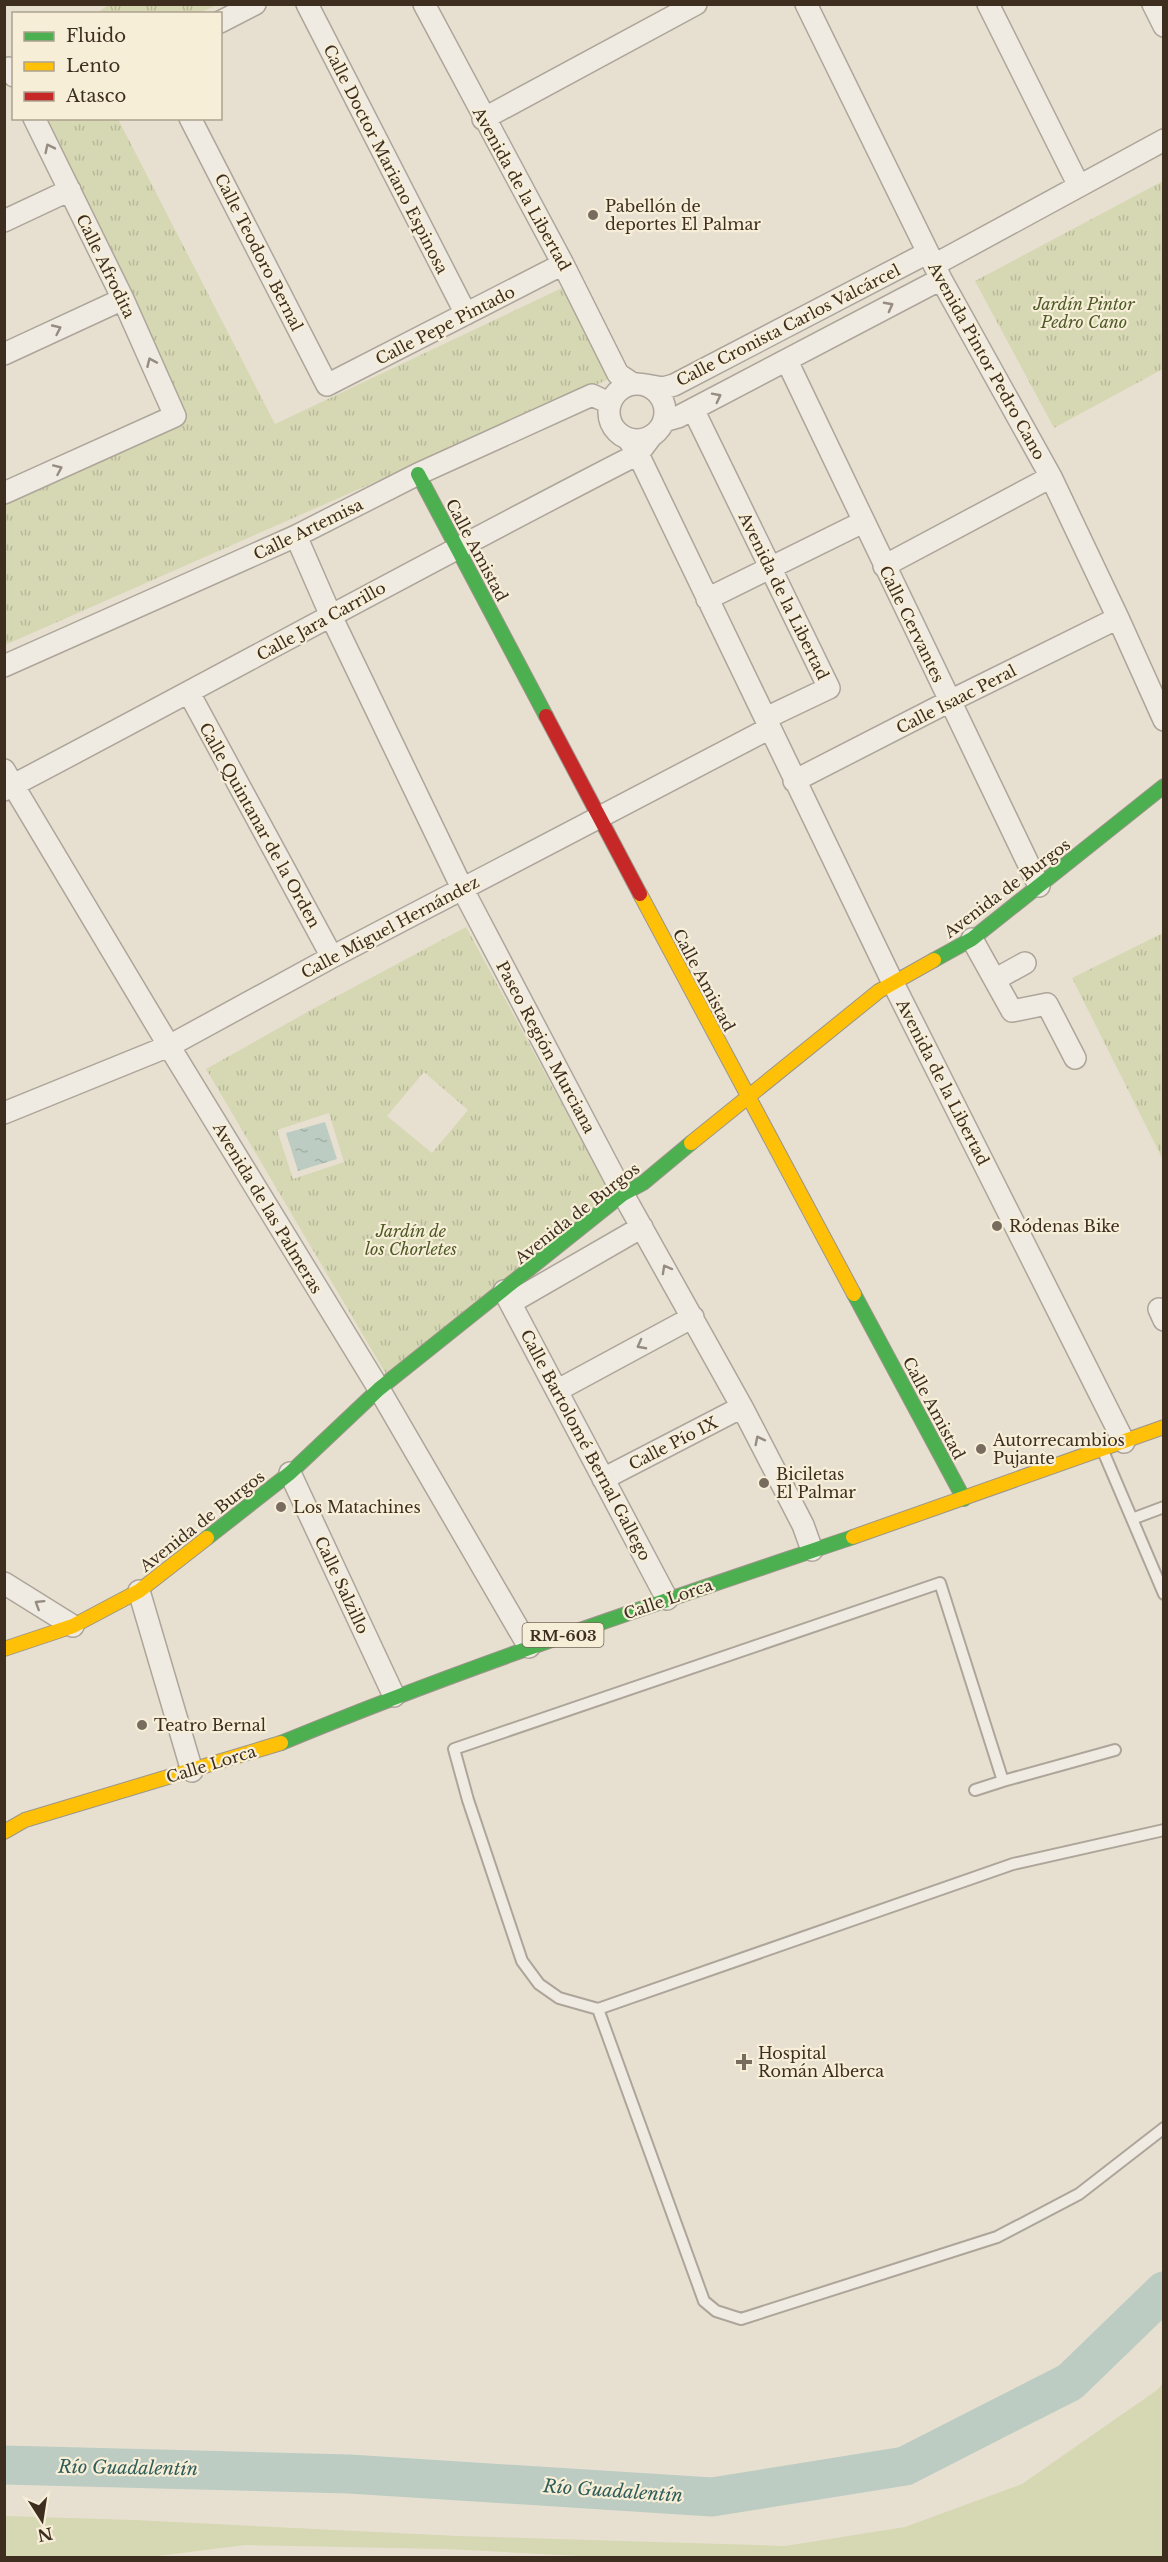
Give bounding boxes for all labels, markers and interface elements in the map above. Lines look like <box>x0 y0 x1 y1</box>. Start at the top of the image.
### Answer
legend <box>12 12 222 120</box>
text: Fluido <box>66 25 126 47</box>
street label: Calle Doctor Mariano Espinosa <box>319 41 453 277</box>
text: Lento <box>66 55 120 77</box>
text: Atasco <box>65 85 126 107</box>
street label: Avenida de la Libertad <box>468 103 575 274</box>
one-way arrow <box>45 144 56 155</box>
street label: Calle Teodoro Bernal <box>211 170 307 334</box>
place label: Pabellón de deportes El Palmar <box>605 196 761 234</box>
marker: Pabellón de deportes El Palmar <box>586 208 600 222</box>
street label: Calle Afrodita <box>72 211 140 321</box>
street label: Avenida Pintor Pedro Cano <box>924 258 1050 463</box>
street label: Calle Cronista Carlos Valcárcel <box>673 260 903 390</box>
street label: Calle Pepe Pintado <box>372 281 518 369</box>
park label: Jardín Pintor Pedro Cano <box>1032 294 1135 332</box>
one-way arrow <box>883 302 894 314</box>
one-way arrow <box>51 325 62 337</box>
one-way arrow <box>146 358 158 369</box>
one-way arrow <box>710 393 721 404</box>
one-way arrow <box>51 464 62 476</box>
street label: Calle Artemisa <box>250 494 366 564</box>
street label: Calle Amistad <box>442 495 512 605</box>
street label: Avenida de la Libertad <box>734 508 833 683</box>
street label: Calle Cervantes <box>875 562 949 686</box>
street label: Calle Jara Carrillo <box>253 577 389 665</box>
street label: Calle Isaac Peral <box>893 660 1019 738</box>
street label: Calle Quintanar de la Orden <box>195 719 325 931</box>
street label: Avenida de Burgos <box>939 834 1074 943</box>
street label: Calle Miguel Hernández <box>297 871 483 983</box>
street label: Calle Amistad <box>669 925 739 1035</box>
street label: Paseo Región Murciana <box>492 958 600 1137</box>
street label: Avenida de la Libertad <box>892 995 994 1169</box>
street label: Avenida de las Palmeras <box>208 1118 327 1297</box>
street label: Avenida de Burgos <box>510 1158 643 1269</box>
place label: Ródenas Bike <box>1009 1216 1120 1236</box>
marker: Ródenas Bike <box>990 1219 1004 1233</box>
park label: Jardín de los Chorletes <box>365 1221 457 1259</box>
one-way arrow <box>662 1265 673 1275</box>
street label: Calle Bartolomé Bernal Gallego <box>516 1326 656 1564</box>
one-way arrow <box>637 1338 647 1349</box>
street label: Calle Amistad <box>899 1353 969 1463</box>
street label: Calle Pío IX <box>625 1412 722 1474</box>
place label: Autorrecambios Pujante <box>992 1430 1125 1468</box>
one-way arrow <box>755 1436 766 1447</box>
marker: Autorrecambios Pujante <box>974 1442 988 1456</box>
place label: Biciletas El Palmar <box>776 1464 856 1502</box>
street label: Avenida de Burgos <box>135 1466 268 1577</box>
marker: Biciletas El Palmar <box>757 1476 771 1490</box>
place label: Los Matachines <box>293 1497 421 1517</box>
marker: Los Matachines <box>274 1500 288 1514</box>
street label: Calle Salzillo <box>311 1533 373 1637</box>
street label: Calle Lorca <box>621 1574 715 1624</box>
one-way arrow <box>35 1600 45 1612</box>
road number: RM-603 <box>522 1623 604 1647</box>
place label: Teatro Bernal <box>154 1715 266 1735</box>
marker: Teatro Bernal <box>135 1718 149 1732</box>
street label: Calle Lorca <box>164 1741 258 1787</box>
place label: Hospital Román Alberca <box>758 2043 884 2081</box>
marker: Hospital Román Alberca <box>735 2053 753 2071</box>
water label: Río Guadalentín <box>57 2456 198 2480</box>
water label: Río Guadalentín <box>541 2475 684 2507</box>
north arrow <box>12 2490 72 2550</box>
text: N <box>36 2523 55 2546</box>

